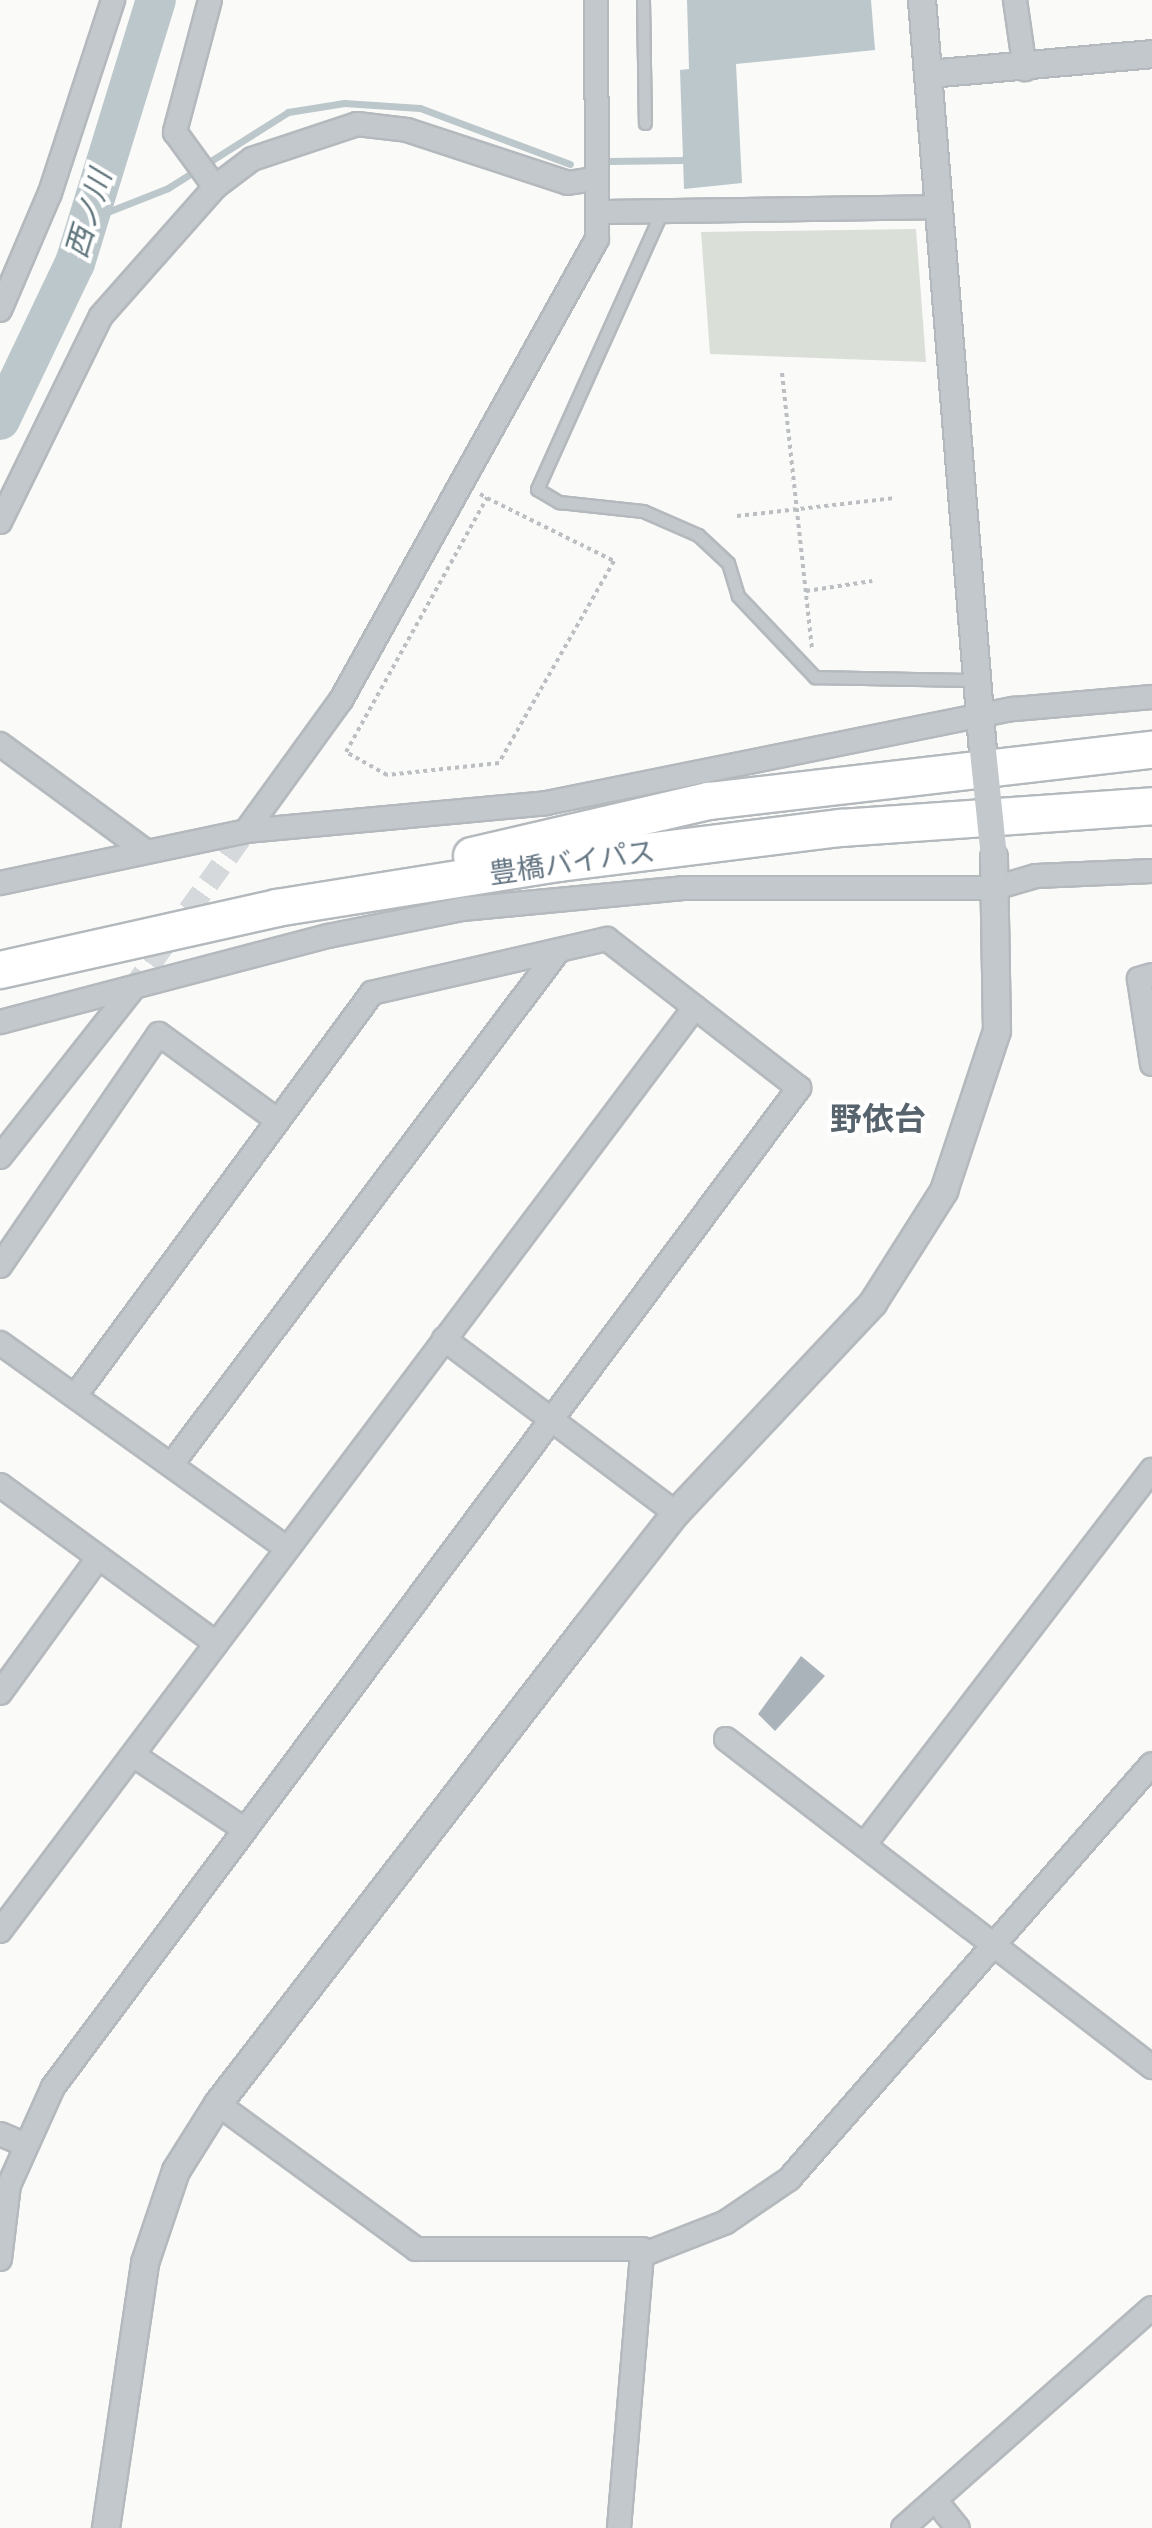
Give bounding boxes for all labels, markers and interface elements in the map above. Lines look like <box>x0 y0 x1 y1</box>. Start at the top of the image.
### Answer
water label: 西ノ川 <box>59 166 119 262</box>
street label: 豊橋バイパス <box>486 835 658 891</box>
district label: 野依台 <box>830 1100 926 1138</box>

